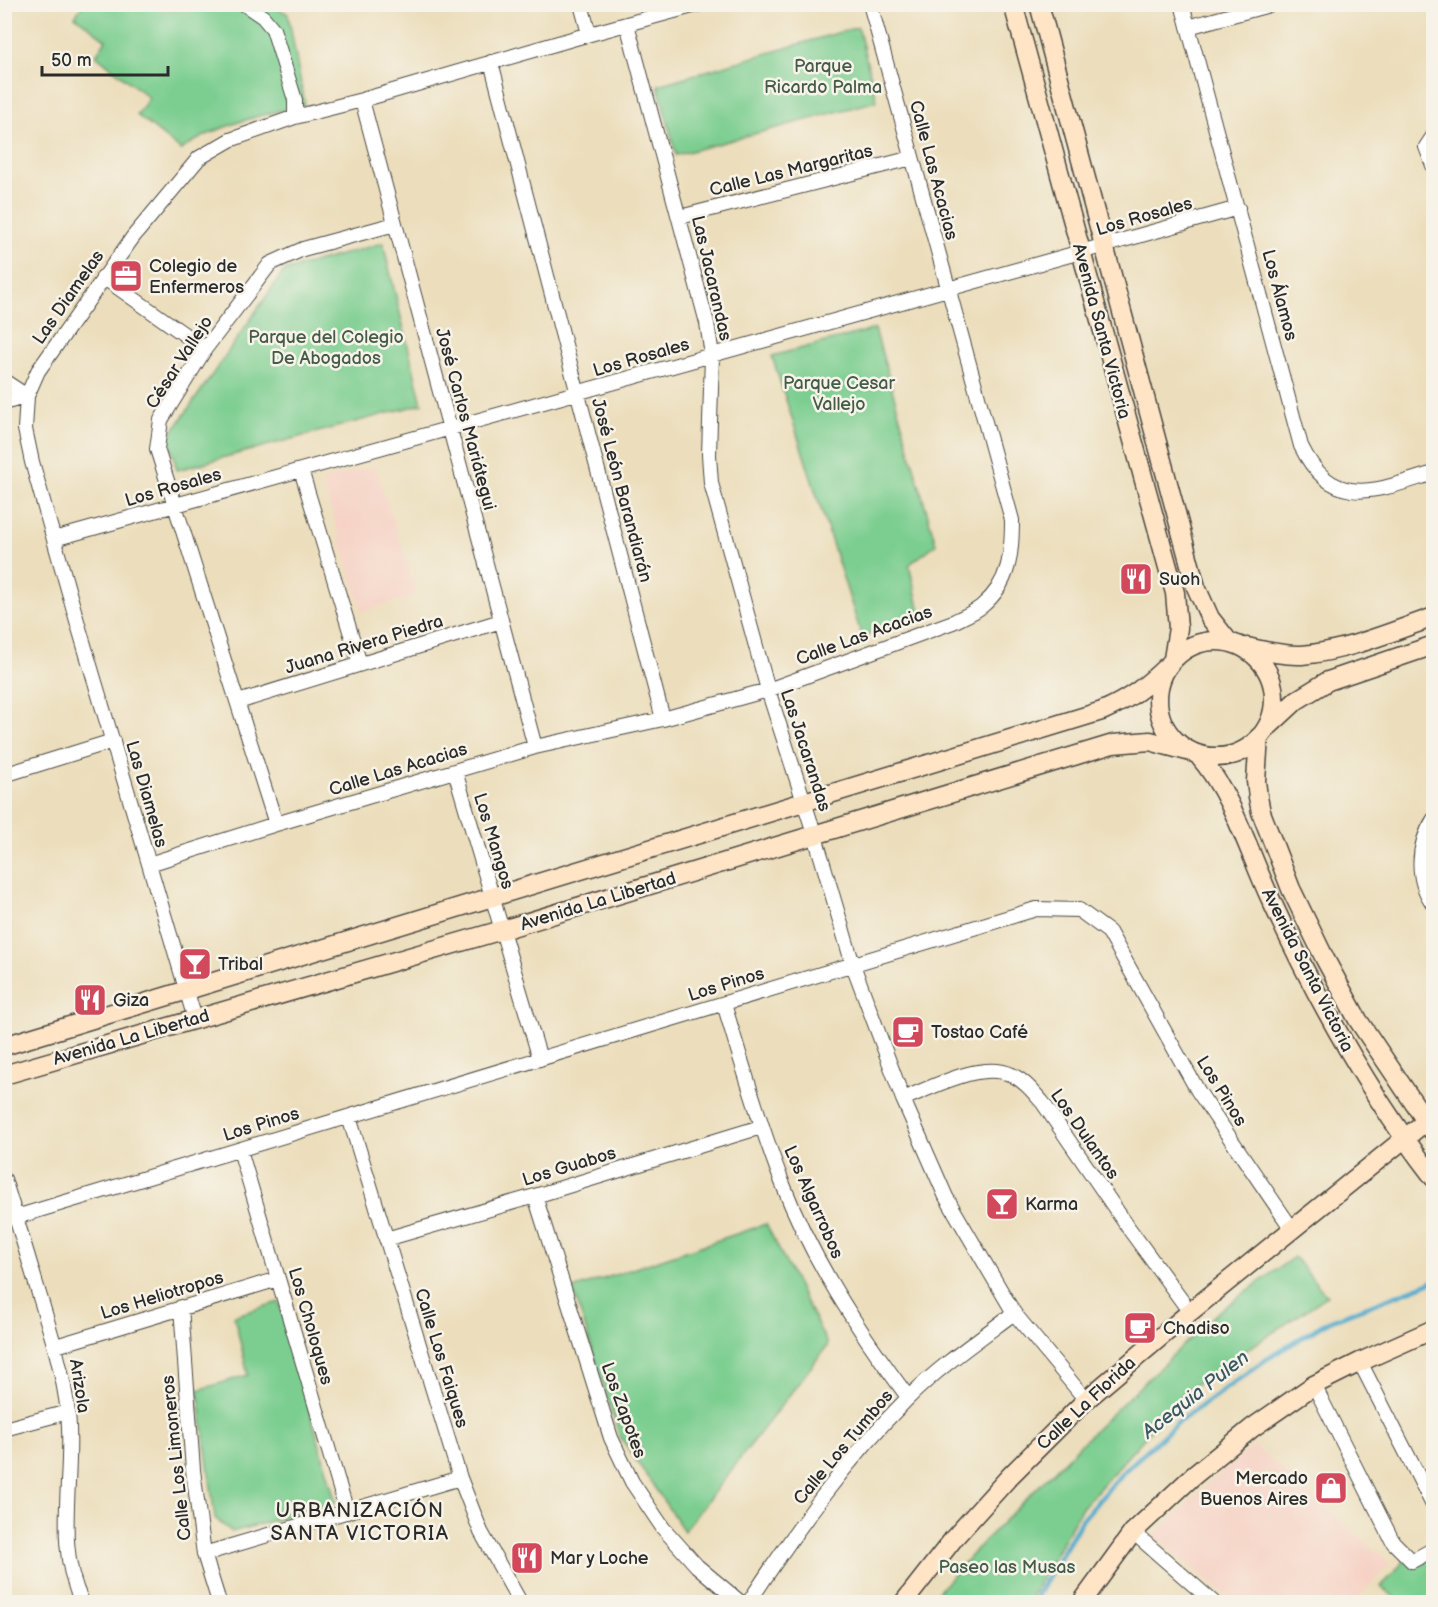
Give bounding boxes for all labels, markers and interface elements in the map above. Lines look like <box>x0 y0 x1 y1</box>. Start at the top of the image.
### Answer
scale bar <box>42 39 168 77</box>
text: 50 m <box>51 50 92 71</box>
park label: Parque Ricardo Palma <box>764 56 882 98</box>
street label: Calle Las Acacias <box>905 98 962 242</box>
street label: Calle Las Margaritas <box>707 140 875 201</box>
street label: Los Rosales <box>1093 193 1195 240</box>
street label: Las Jacarandas <box>687 214 736 343</box>
street label: Avenida Santa Victoria <box>1068 241 1135 421</box>
street label: Las Diamelas <box>28 246 109 348</box>
street label: Los Álamos <box>1257 247 1304 343</box>
place label: Colegio de Enfermeros <box>149 256 244 298</box>
office icon: Colegio de Enfermeros <box>108 258 144 294</box>
street label: César Vallejo <box>142 312 217 413</box>
street label: José Carlos Mariátegui <box>431 326 500 513</box>
park label: Parque del Colegio De Abogados <box>248 327 404 369</box>
street label: Los Rosales <box>590 334 692 381</box>
park label: Parque Cesar Vallejo <box>783 373 896 415</box>
street label: José León Barandiarán <box>587 396 656 585</box>
street label: Los Rosales <box>122 464 224 511</box>
restaurant icon: Suoh <box>1118 561 1154 597</box>
place label: Suoh <box>1159 569 1200 590</box>
street label: Calle Las Acacias <box>793 601 935 670</box>
street label: Juana Rivera Piedra <box>283 610 446 679</box>
street label: Las Jacarandas <box>776 686 835 814</box>
street label: Las Diamelas <box>121 738 172 850</box>
street label: Calle Las Acacias <box>326 738 470 800</box>
street label: Los Mangos <box>469 791 518 892</box>
street label: Avenida La Libertad <box>518 868 679 935</box>
street label: Avenida Santa Victoria <box>1257 885 1358 1056</box>
bar icon: Tribal <box>177 946 213 982</box>
place label: Tribal <box>218 954 263 975</box>
street label: Los Pinos <box>685 963 767 1006</box>
restaurant icon: Giza <box>72 982 108 1018</box>
place label: Giza <box>113 990 149 1011</box>
street label: Avenida La Libertad <box>50 1005 212 1070</box>
cafe icon: Tostao Café <box>890 1014 926 1050</box>
place label: Tostao Café <box>931 1022 1028 1043</box>
street label: Los Pinos <box>1192 1052 1251 1130</box>
street label: Los Dulantos <box>1046 1085 1123 1184</box>
street label: Los Pinos <box>220 1103 302 1146</box>
street label: Los Guabos <box>520 1142 619 1191</box>
street label: Los Algarrobos <box>779 1142 848 1262</box>
bar icon: Karma <box>984 1186 1020 1222</box>
place label: Karma <box>1025 1194 1078 1215</box>
street label: Los Choloques <box>284 1265 337 1387</box>
street label: Los Heliotropos <box>98 1267 226 1324</box>
street label: Calle Los Faiques <box>410 1286 473 1431</box>
cafe icon: Chadiso <box>1122 1310 1158 1346</box>
place label: Chadiso <box>1163 1318 1230 1339</box>
water label: Acequia Pulen <box>1136 1345 1254 1445</box>
street label: Calle La Florida <box>1033 1352 1140 1454</box>
street label: Arizola <box>65 1358 94 1415</box>
street label: Los Zapotes <box>597 1360 651 1461</box>
street label: Calle Los Limoneros <box>157 1374 196 1542</box>
street label: Calle Los Tumbos <box>789 1386 898 1509</box>
place label: Mercado Buenos Aires <box>1200 1468 1308 1510</box>
shop icon: Mercado Buenos Aires <box>1313 1470 1349 1506</box>
district label: URBANIZACIÓN SANTA VICTORIA <box>271 1498 449 1546</box>
restaurant icon: Mar y Loche <box>509 1540 545 1576</box>
place label: Mar y Loche <box>550 1548 649 1569</box>
park label: Paseo las Musas <box>939 1557 1076 1578</box>

